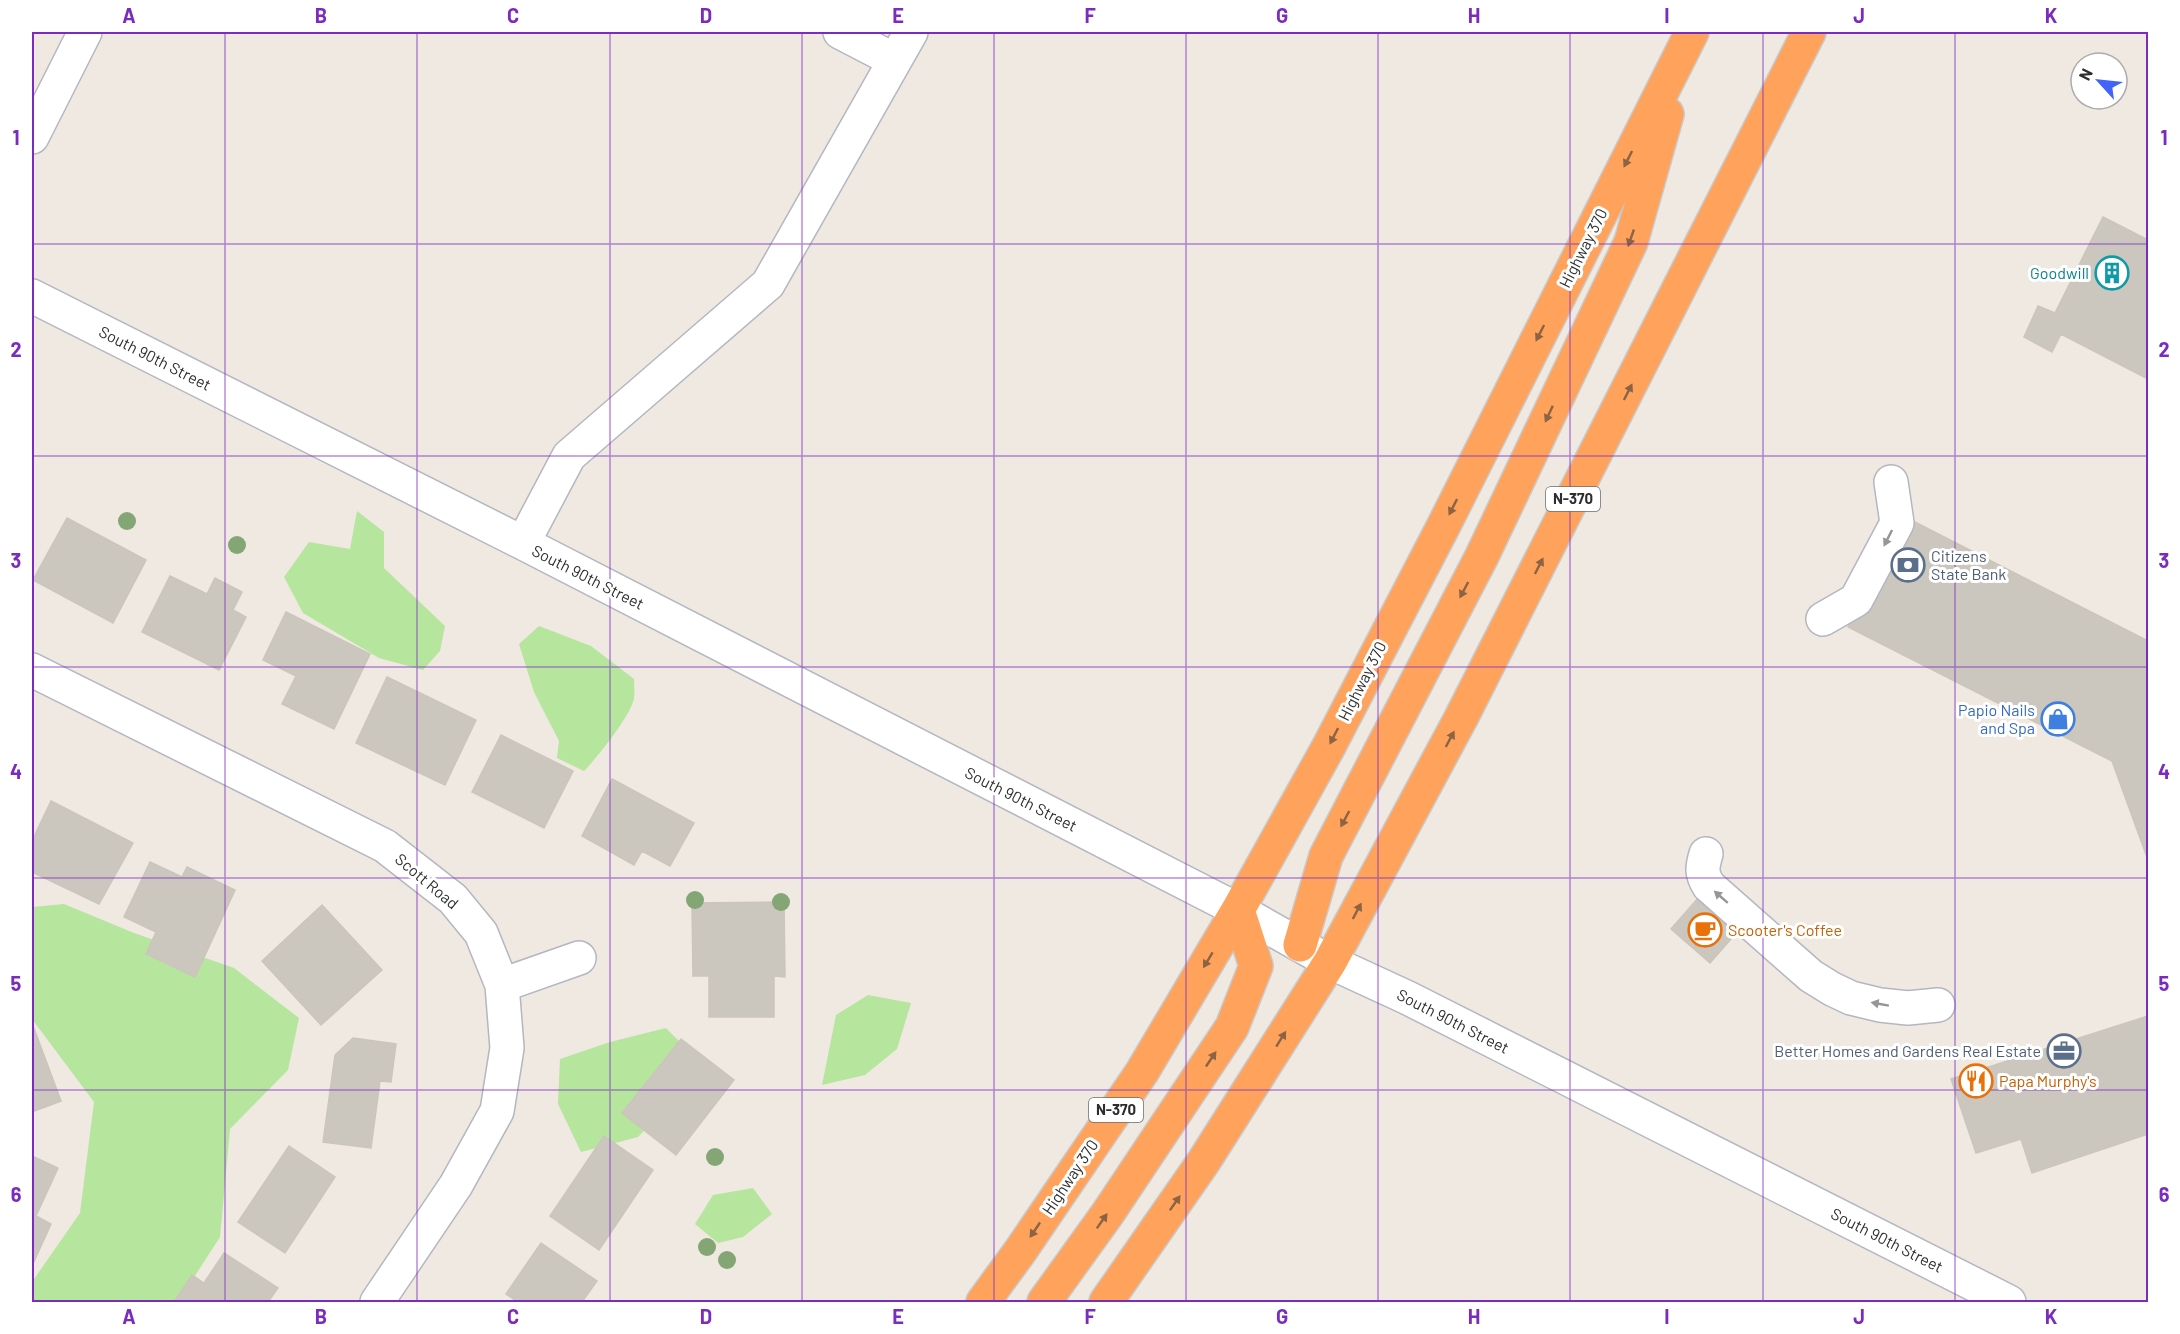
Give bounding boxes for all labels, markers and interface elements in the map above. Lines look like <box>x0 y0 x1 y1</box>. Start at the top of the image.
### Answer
text: A <box>122 3 136 27</box>
text: B <box>315 3 327 27</box>
text: C <box>507 3 519 27</box>
text: D <box>700 3 712 27</box>
text: E <box>892 3 904 27</box>
text: F <box>1084 3 1096 27</box>
text: G <box>1276 3 1288 27</box>
text: H <box>1468 3 1480 27</box>
text: I <box>1664 3 1670 27</box>
text: J <box>1853 3 1865 27</box>
text: K <box>2045 3 2058 27</box>
north arrow <box>2069 51 2129 111</box>
text: N <box>2074 65 2096 83</box>
text: 1 <box>12 125 20 149</box>
text: 1 <box>2160 125 2168 149</box>
one-way arrow <box>1623 150 1633 167</box>
street label: Highway 370 <box>1554 205 1611 291</box>
one-way arrow <box>1626 229 1636 247</box>
building icon: Goodwill <box>2094 255 2130 291</box>
place label: Goodwill <box>2030 263 2089 282</box>
street label: South 90th Street <box>96 321 214 394</box>
one-way arrow <box>1536 324 1546 342</box>
text: 2 <box>10 337 22 361</box>
text: 2 <box>2158 337 2170 361</box>
one-way arrow <box>1623 383 1633 400</box>
one-way arrow <box>1544 406 1553 423</box>
road number: N-370 <box>1546 487 1600 511</box>
one-way arrow <box>1448 498 1458 516</box>
one-way arrow <box>1884 530 1893 547</box>
street label: South 90th Street <box>529 540 647 613</box>
place label: Citizens State Bank <box>1931 546 2006 583</box>
bank icon: Citizens State Bank <box>1890 547 1926 583</box>
text: 3 <box>11 548 21 572</box>
text: 3 <box>2159 548 2169 572</box>
one-way arrow <box>1534 557 1544 574</box>
one-way arrow <box>1459 582 1469 599</box>
street label: Highway 370 <box>1333 638 1390 724</box>
place label: Papio Nails and Spa <box>1958 700 2035 737</box>
shop icon: Papio Nails and Spa <box>2040 701 2076 737</box>
one-way arrow <box>1329 728 1339 745</box>
one-way arrow <box>1445 730 1455 747</box>
text: 4 <box>10 759 22 783</box>
text: 4 <box>2158 759 2170 783</box>
street label: South 90th Street <box>962 762 1080 835</box>
one-way arrow <box>1340 810 1350 827</box>
street label: Scott Road <box>392 849 463 912</box>
one-way arrow <box>1714 891 1729 904</box>
one-way arrow <box>1352 902 1362 919</box>
cafe icon: Scooter's Coffee <box>1687 912 1723 948</box>
place label: Scooter's Coffee <box>1728 920 1842 939</box>
one-way arrow <box>1202 952 1213 968</box>
text: 5 <box>11 971 22 995</box>
text: 5 <box>2159 971 2170 995</box>
street label: South 90th Street <box>1394 984 1512 1057</box>
one-way arrow <box>1870 1000 1889 1009</box>
one-way arrow <box>1276 1031 1287 1047</box>
office icon: Better Homes and Gardens Real Estate <box>2046 1033 2082 1069</box>
place label: Better Homes and Gardens Real Estate <box>1774 1041 2041 1060</box>
one-way arrow <box>1205 1051 1217 1067</box>
restaurant icon: Papa Murphy's <box>1958 1063 1994 1099</box>
place label: Papa Murphy's <box>1999 1071 2097 1090</box>
road number: N-370 <box>1089 1098 1143 1122</box>
street label: Highway 370 <box>1038 1136 1102 1218</box>
text: 6 <box>11 1182 22 1206</box>
text: 6 <box>2159 1182 2170 1206</box>
one-way arrow <box>1169 1195 1181 1211</box>
street label: South 90th Street <box>1828 1203 1946 1276</box>
one-way arrow <box>1096 1213 1108 1229</box>
one-way arrow <box>1029 1222 1041 1238</box>
text: A <box>122 1304 136 1328</box>
text: B <box>315 1304 327 1328</box>
text: C <box>507 1304 519 1328</box>
text: D <box>700 1304 712 1328</box>
text: E <box>892 1304 904 1328</box>
text: F <box>1084 1304 1096 1328</box>
text: G <box>1276 1304 1288 1328</box>
text: H <box>1468 1304 1480 1328</box>
text: I <box>1664 1304 1670 1328</box>
text: J <box>1853 1304 1865 1328</box>
text: K <box>2045 1304 2058 1328</box>

